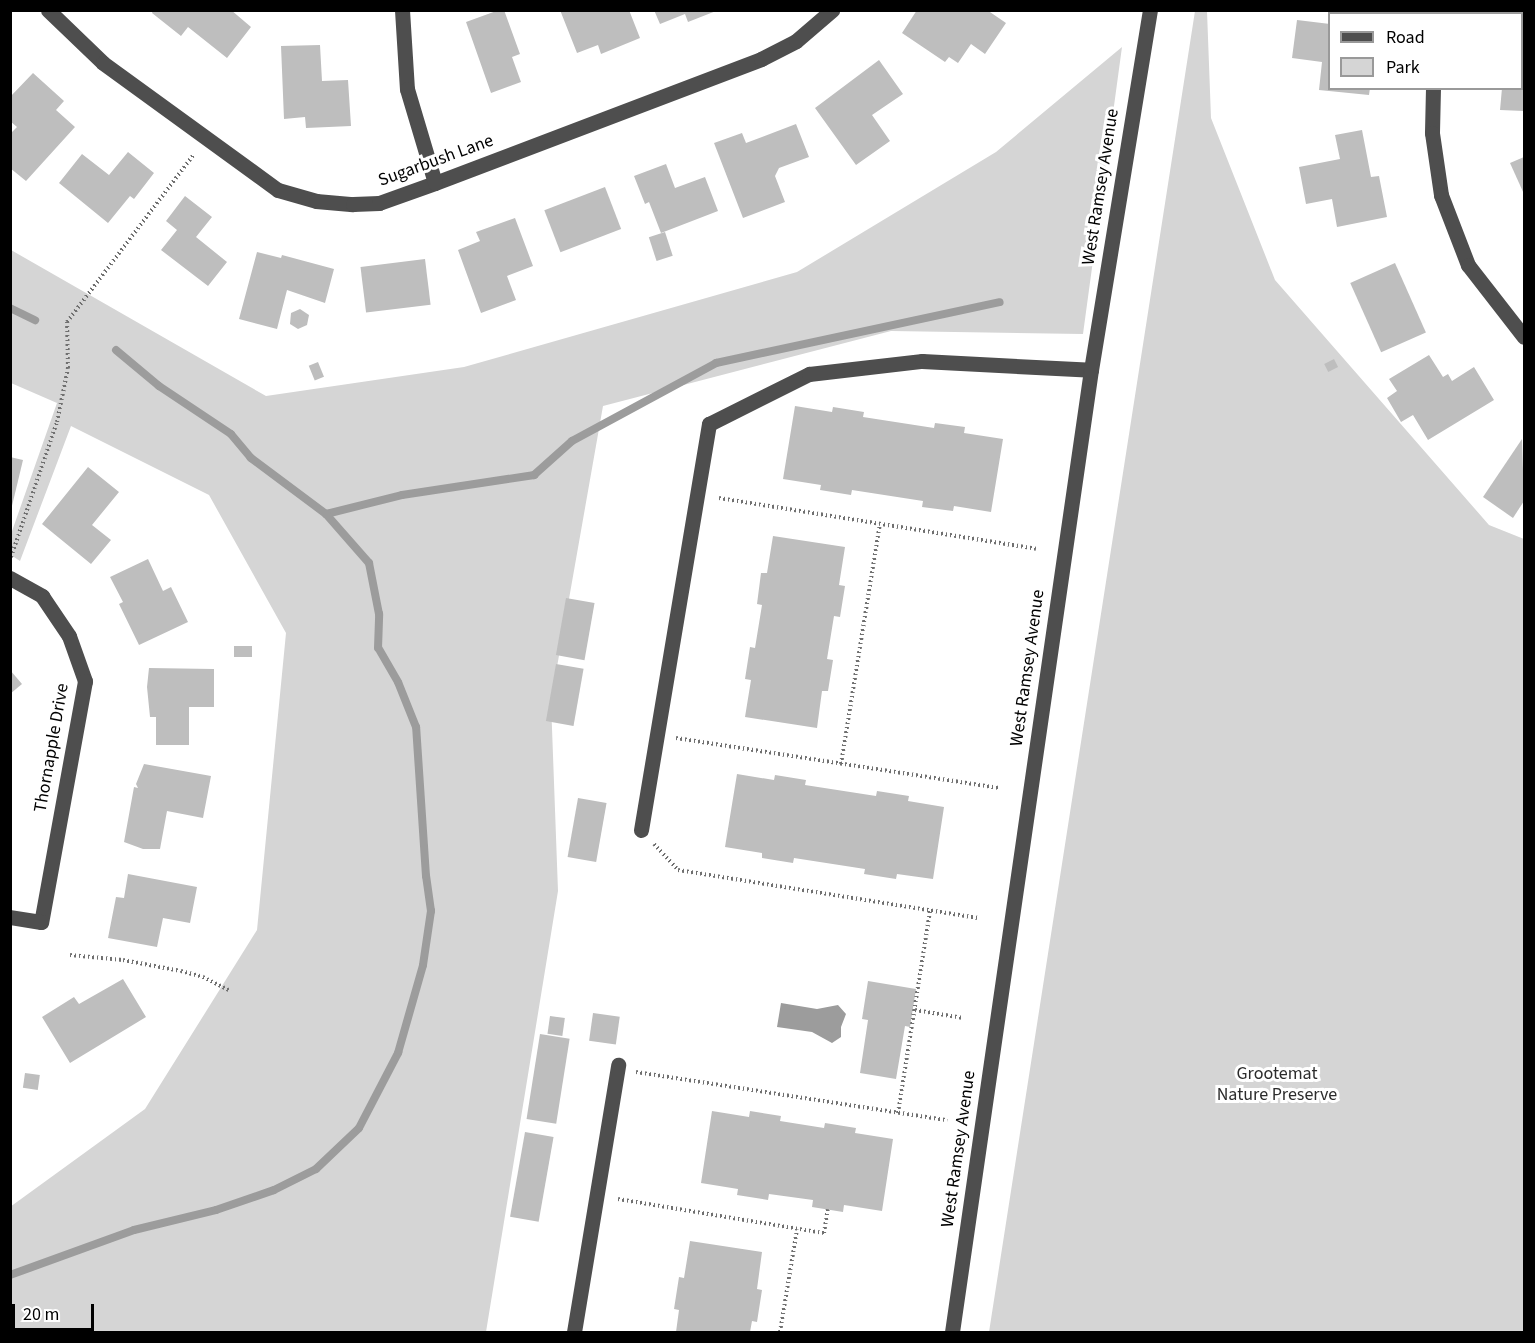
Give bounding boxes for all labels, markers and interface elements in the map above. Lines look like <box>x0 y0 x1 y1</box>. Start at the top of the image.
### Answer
legend <box>1328 12 1523 90</box>
text: Road <box>1386 25 1425 50</box>
text: Park <box>1386 55 1420 80</box>
street label: West Ramsey Avenue <box>1078 107 1124 267</box>
street label: Sugarbush Lane <box>376 130 496 192</box>
street label: West Ramsey Avenue <box>1006 588 1050 748</box>
street label: Thornapple Drive <box>30 682 74 814</box>
park label: Grootemat Nature Preserve <box>1217 1064 1337 1106</box>
street label: West Ramsey Avenue <box>937 1069 981 1229</box>
scale bar <box>15 1292 98 1330</box>
text: 20 m <box>23 1302 59 1327</box>

